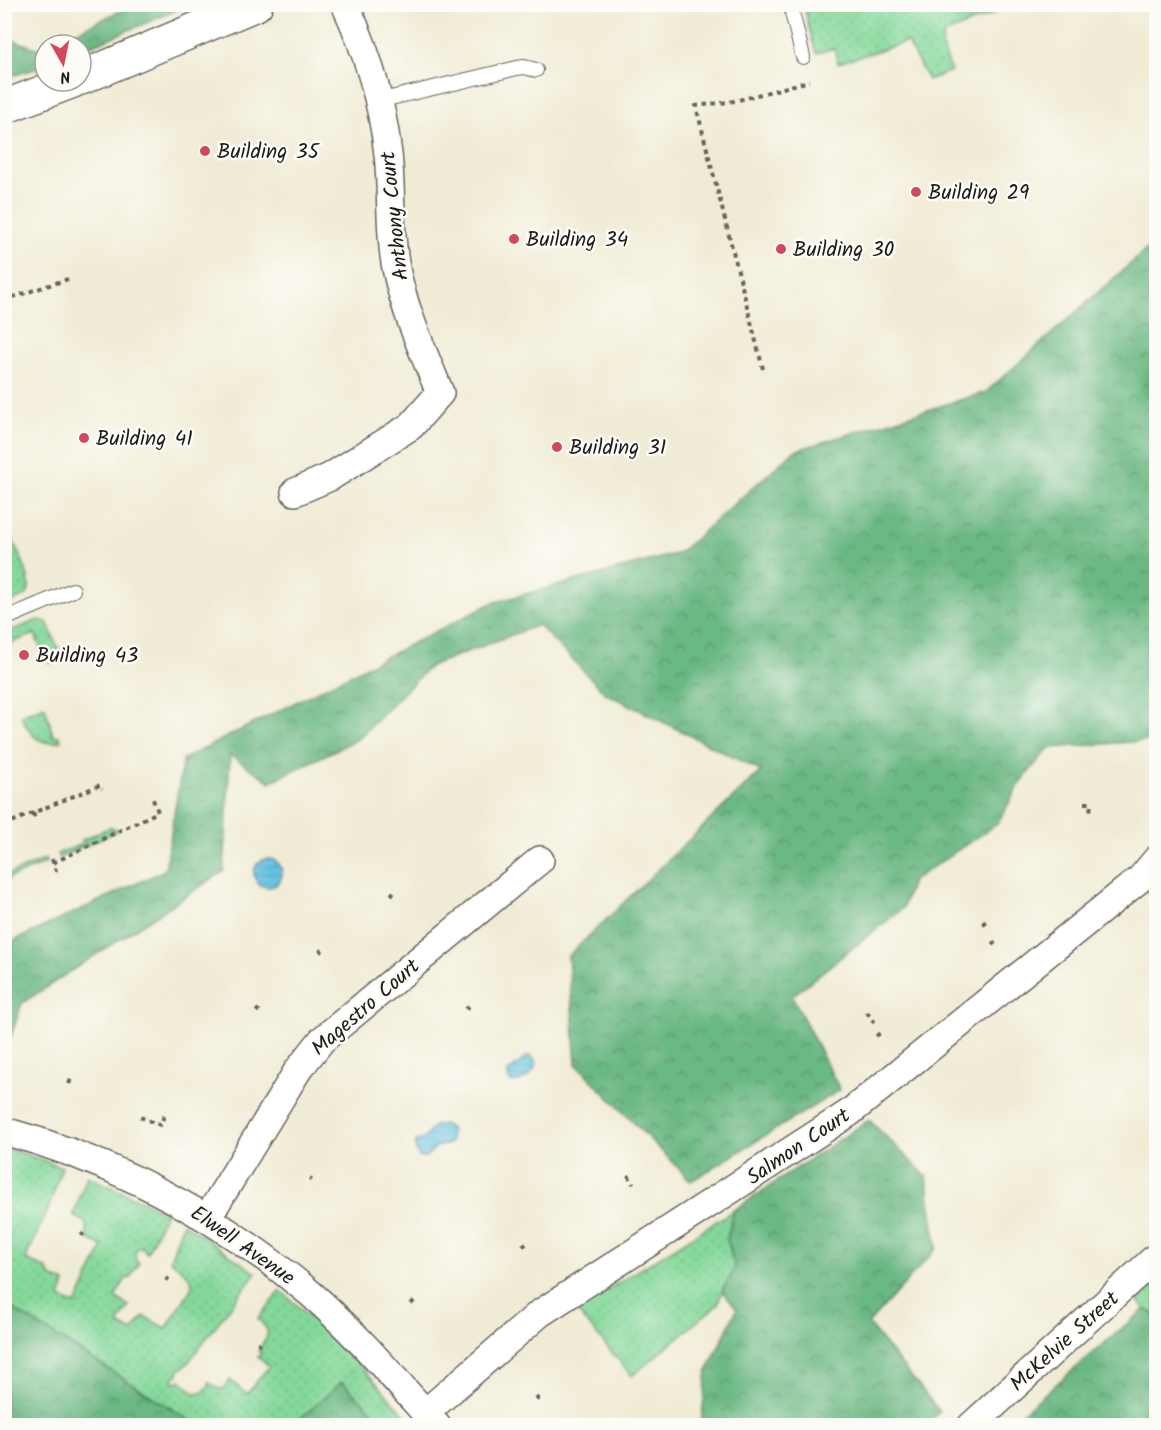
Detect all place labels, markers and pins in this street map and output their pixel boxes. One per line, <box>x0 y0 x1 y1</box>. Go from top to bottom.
place label: Building 35 <box>217 136 321 169</box>
marker: Building 35 <box>198 144 212 158</box>
place label: Building 29 <box>928 177 1029 210</box>
marker: Building 29 <box>909 185 923 199</box>
place label: Building 34 <box>526 224 628 257</box>
marker: Building 34 <box>507 232 521 246</box>
place label: Building 30 <box>793 234 894 267</box>
marker: Building 30 <box>774 242 788 256</box>
place label: Building 41 <box>96 423 193 456</box>
marker: Building 41 <box>77 431 91 445</box>
place label: Building 31 <box>569 432 666 465</box>
marker: Building 31 <box>550 440 564 454</box>
place label: Building 43 <box>36 640 138 673</box>
marker: Building 43 <box>17 648 31 662</box>

